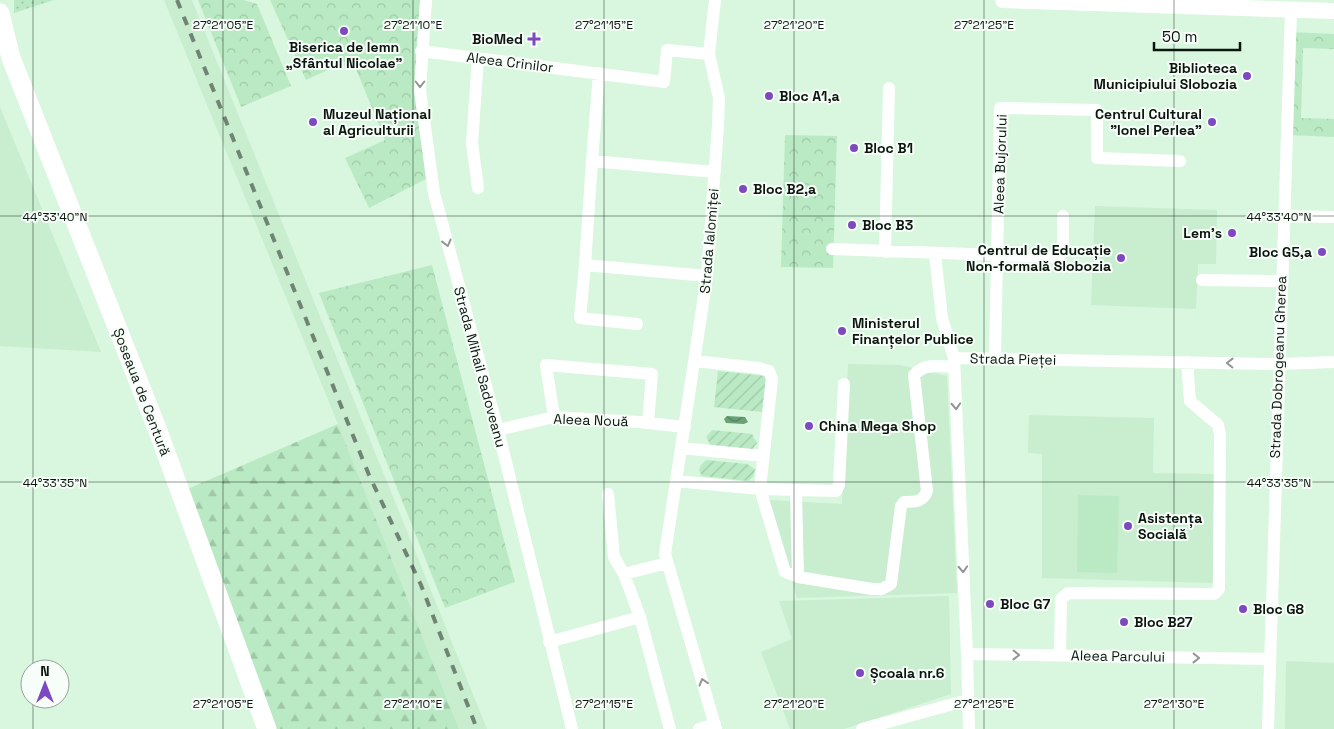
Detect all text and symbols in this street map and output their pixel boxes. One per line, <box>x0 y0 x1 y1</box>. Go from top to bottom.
text: 27°21'05"E <box>193 17 253 33</box>
text: 27°21'10"E <box>384 17 442 33</box>
text: 27°21'15"E <box>575 17 633 33</box>
text: 27°21'20"E <box>764 17 825 33</box>
text: 27°21'25"E <box>954 17 1014 33</box>
scale bar <box>1154 20 1240 52</box>
marker: Biserica de lemn „Sfântul Nicolae” <box>338 25 350 37</box>
text: 50 m <box>1162 27 1197 46</box>
place label: BioMed <box>472 30 523 48</box>
marker: BioMed <box>527 32 541 46</box>
place label: Biserica de lemn „Sfântul Nicolae” <box>286 38 402 72</box>
street label: Aleea Crinilor <box>465 48 555 76</box>
place label: Biblioteca Municipiului Slobozia <box>1094 59 1237 93</box>
marker: Biblioteca Municipiului Slobozia <box>1241 70 1253 82</box>
one-way arrow <box>415 80 425 88</box>
place label: Bloc A1,a <box>779 87 840 105</box>
marker: Bloc A1,a <box>763 90 775 102</box>
place label: Muzeul Național al Agriculturii <box>323 105 431 139</box>
place label: Centrul Cultural "Ionel Perlea" <box>1095 105 1202 139</box>
street label: Aleea Bujorului <box>989 114 1011 214</box>
marker: Muzeul Național al Agriculturii <box>307 116 319 128</box>
marker: Centrul Cultural "Ionel Perlea" <box>1206 116 1218 128</box>
place label: Bloc B1 <box>864 139 913 157</box>
marker: Bloc B1 <box>848 142 860 154</box>
place label: Bloc B2,a <box>753 180 816 198</box>
marker: Bloc B2,a <box>737 183 749 195</box>
street label: Strada Ialomiței <box>695 188 723 294</box>
text: 44°33'40"N <box>23 209 87 225</box>
text: 44°33'40"N <box>1247 209 1311 225</box>
place label: Bloc B3 <box>862 216 913 234</box>
marker: Bloc B3 <box>846 219 858 231</box>
place label: Lem's <box>1183 224 1222 242</box>
marker: Lem's <box>1226 227 1238 239</box>
one-way arrow <box>441 239 452 248</box>
place label: Centrul de Educație Non-formală Slobozia <box>966 241 1111 275</box>
place label: Bloc G5,a <box>1249 243 1312 261</box>
marker: Bloc G5,a <box>1316 246 1328 258</box>
marker: Centrul de Educație Non-formală Slobozia <box>1115 252 1127 264</box>
street label: Strada Dobrogeanu Gherea <box>1266 275 1290 459</box>
street label: Strada Mihail Sadoveanu <box>450 285 510 449</box>
place label: Ministerul Finanțelor Publice <box>852 314 974 349</box>
street label: Șoseaua de Centură <box>109 325 175 459</box>
marker: Ministerul Finanțelor Publice <box>836 325 848 337</box>
street label: Strada Pieței <box>970 349 1056 369</box>
one-way arrow <box>1225 358 1233 368</box>
one-way arrow <box>951 402 961 410</box>
street label: Aleea Nouă <box>553 410 629 430</box>
place label: China Mega Shop <box>819 417 936 435</box>
marker: China Mega Shop <box>803 420 815 432</box>
text: 44°33'35"N <box>23 475 87 491</box>
text: 44°33'35"N <box>1247 475 1311 491</box>
place label: Asistența Socială <box>1138 509 1202 543</box>
marker: Asistența Socială <box>1122 520 1134 532</box>
one-way arrow <box>958 565 969 573</box>
place label: Bloc G7 <box>1000 595 1051 613</box>
marker: Bloc G7 <box>984 598 996 610</box>
place label: Bloc G8 <box>1253 600 1305 618</box>
marker: Bloc G8 <box>1237 603 1249 615</box>
place label: Bloc B27 <box>1134 613 1193 631</box>
marker: Bloc B27 <box>1118 616 1130 628</box>
street label: Aleea Parcului <box>1071 646 1165 666</box>
one-way arrow <box>1012 649 1020 660</box>
one-way arrow <box>1192 652 1200 663</box>
north arrow <box>20 659 70 709</box>
text: N <box>40 662 50 680</box>
place label: Școala nr.6 <box>870 664 945 683</box>
marker: Școala nr.6 <box>854 667 866 679</box>
one-way arrow <box>698 679 708 687</box>
text: 27°21'05"E <box>193 696 253 712</box>
text: 27°21'10"E <box>384 696 442 712</box>
text: 27°21'15"E <box>575 696 633 712</box>
text: 27°21'20"E <box>764 696 825 712</box>
text: 27°21'25"E <box>954 696 1014 712</box>
text: 27°21'30"E <box>1144 696 1205 712</box>

